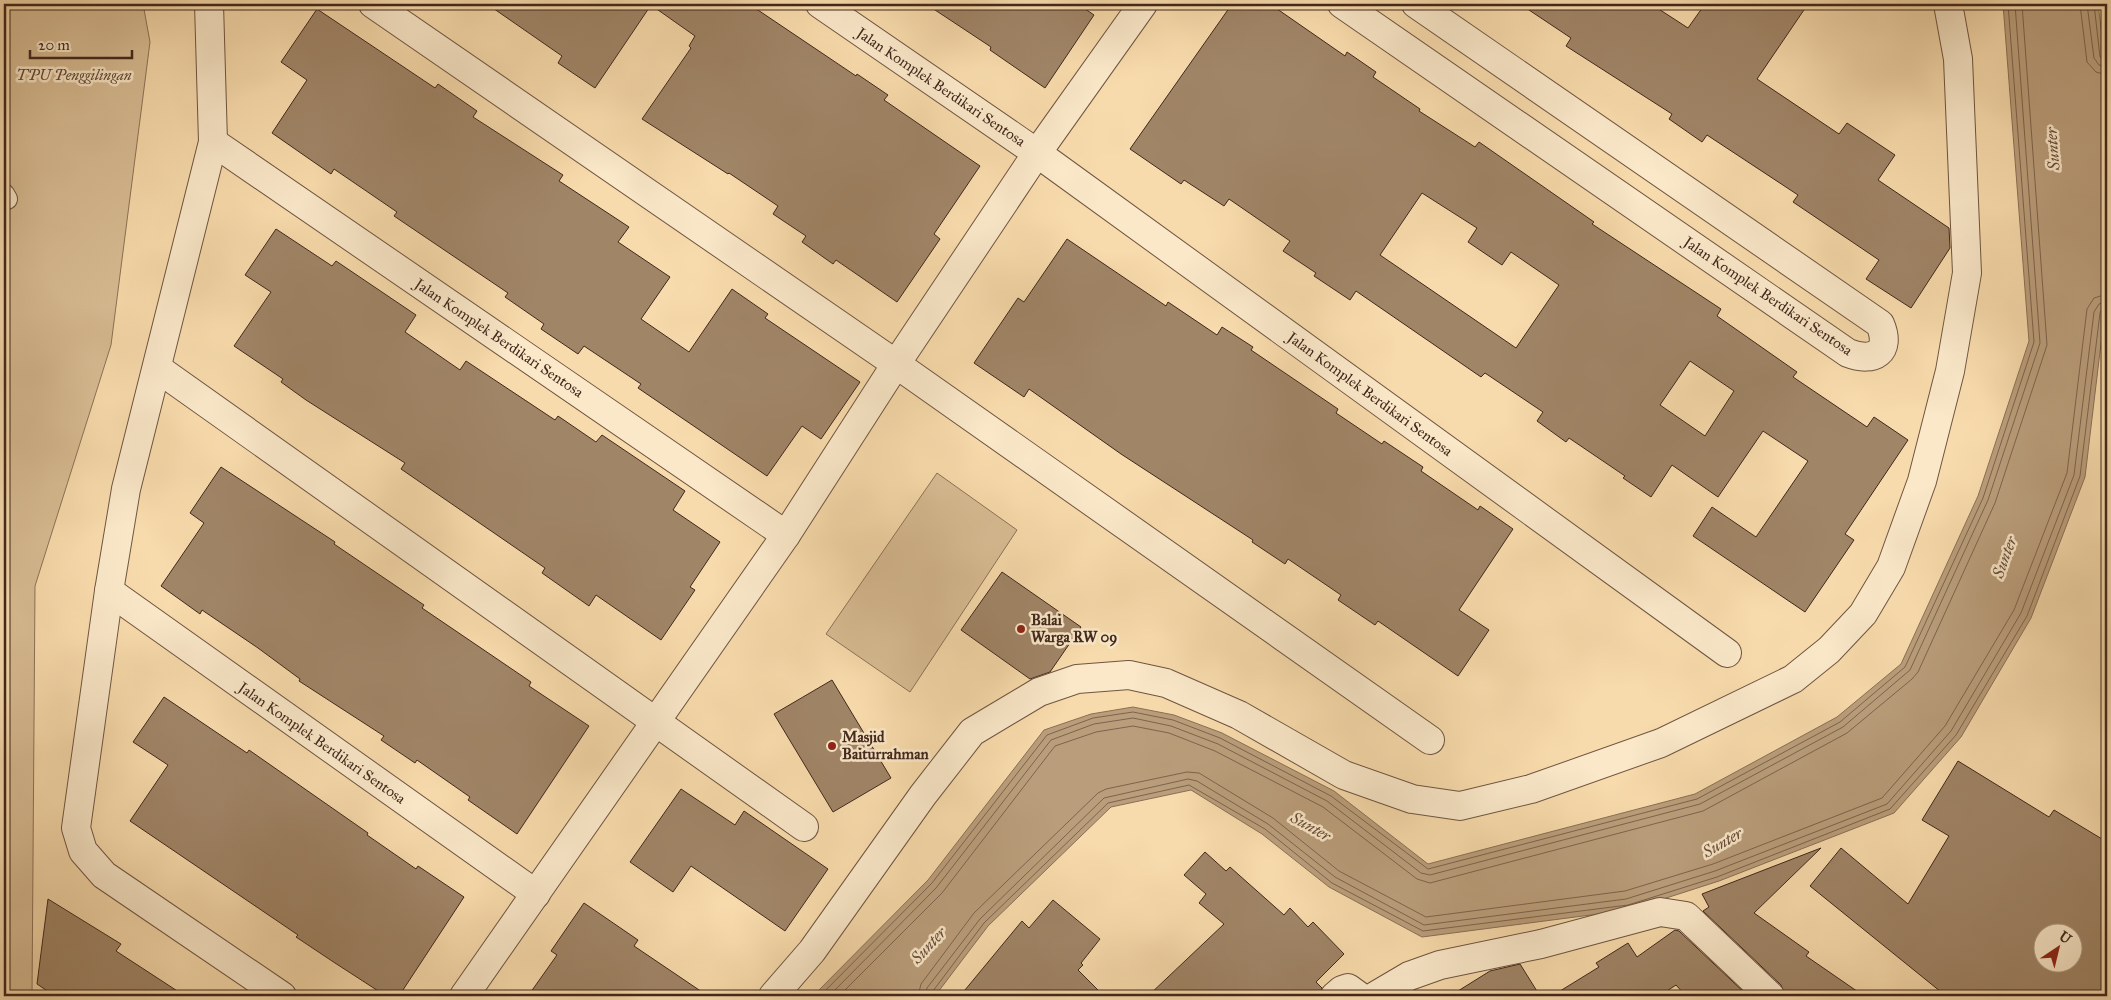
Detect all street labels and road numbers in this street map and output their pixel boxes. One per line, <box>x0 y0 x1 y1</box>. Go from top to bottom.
street label: Jalan Komplek Berdikari Sentosa <box>851 23 1029 151</box>
street label: Jalan Komplek Berdikari Sentosa <box>1678 232 1856 360</box>
street label: Jalan Komplek Berdikari Sentosa <box>409 274 587 402</box>
street label: Jalan Komplek Berdikari Sentosa <box>1282 327 1457 461</box>
street label: Jalan Komplek Berdikari Sentosa <box>233 677 409 809</box>

